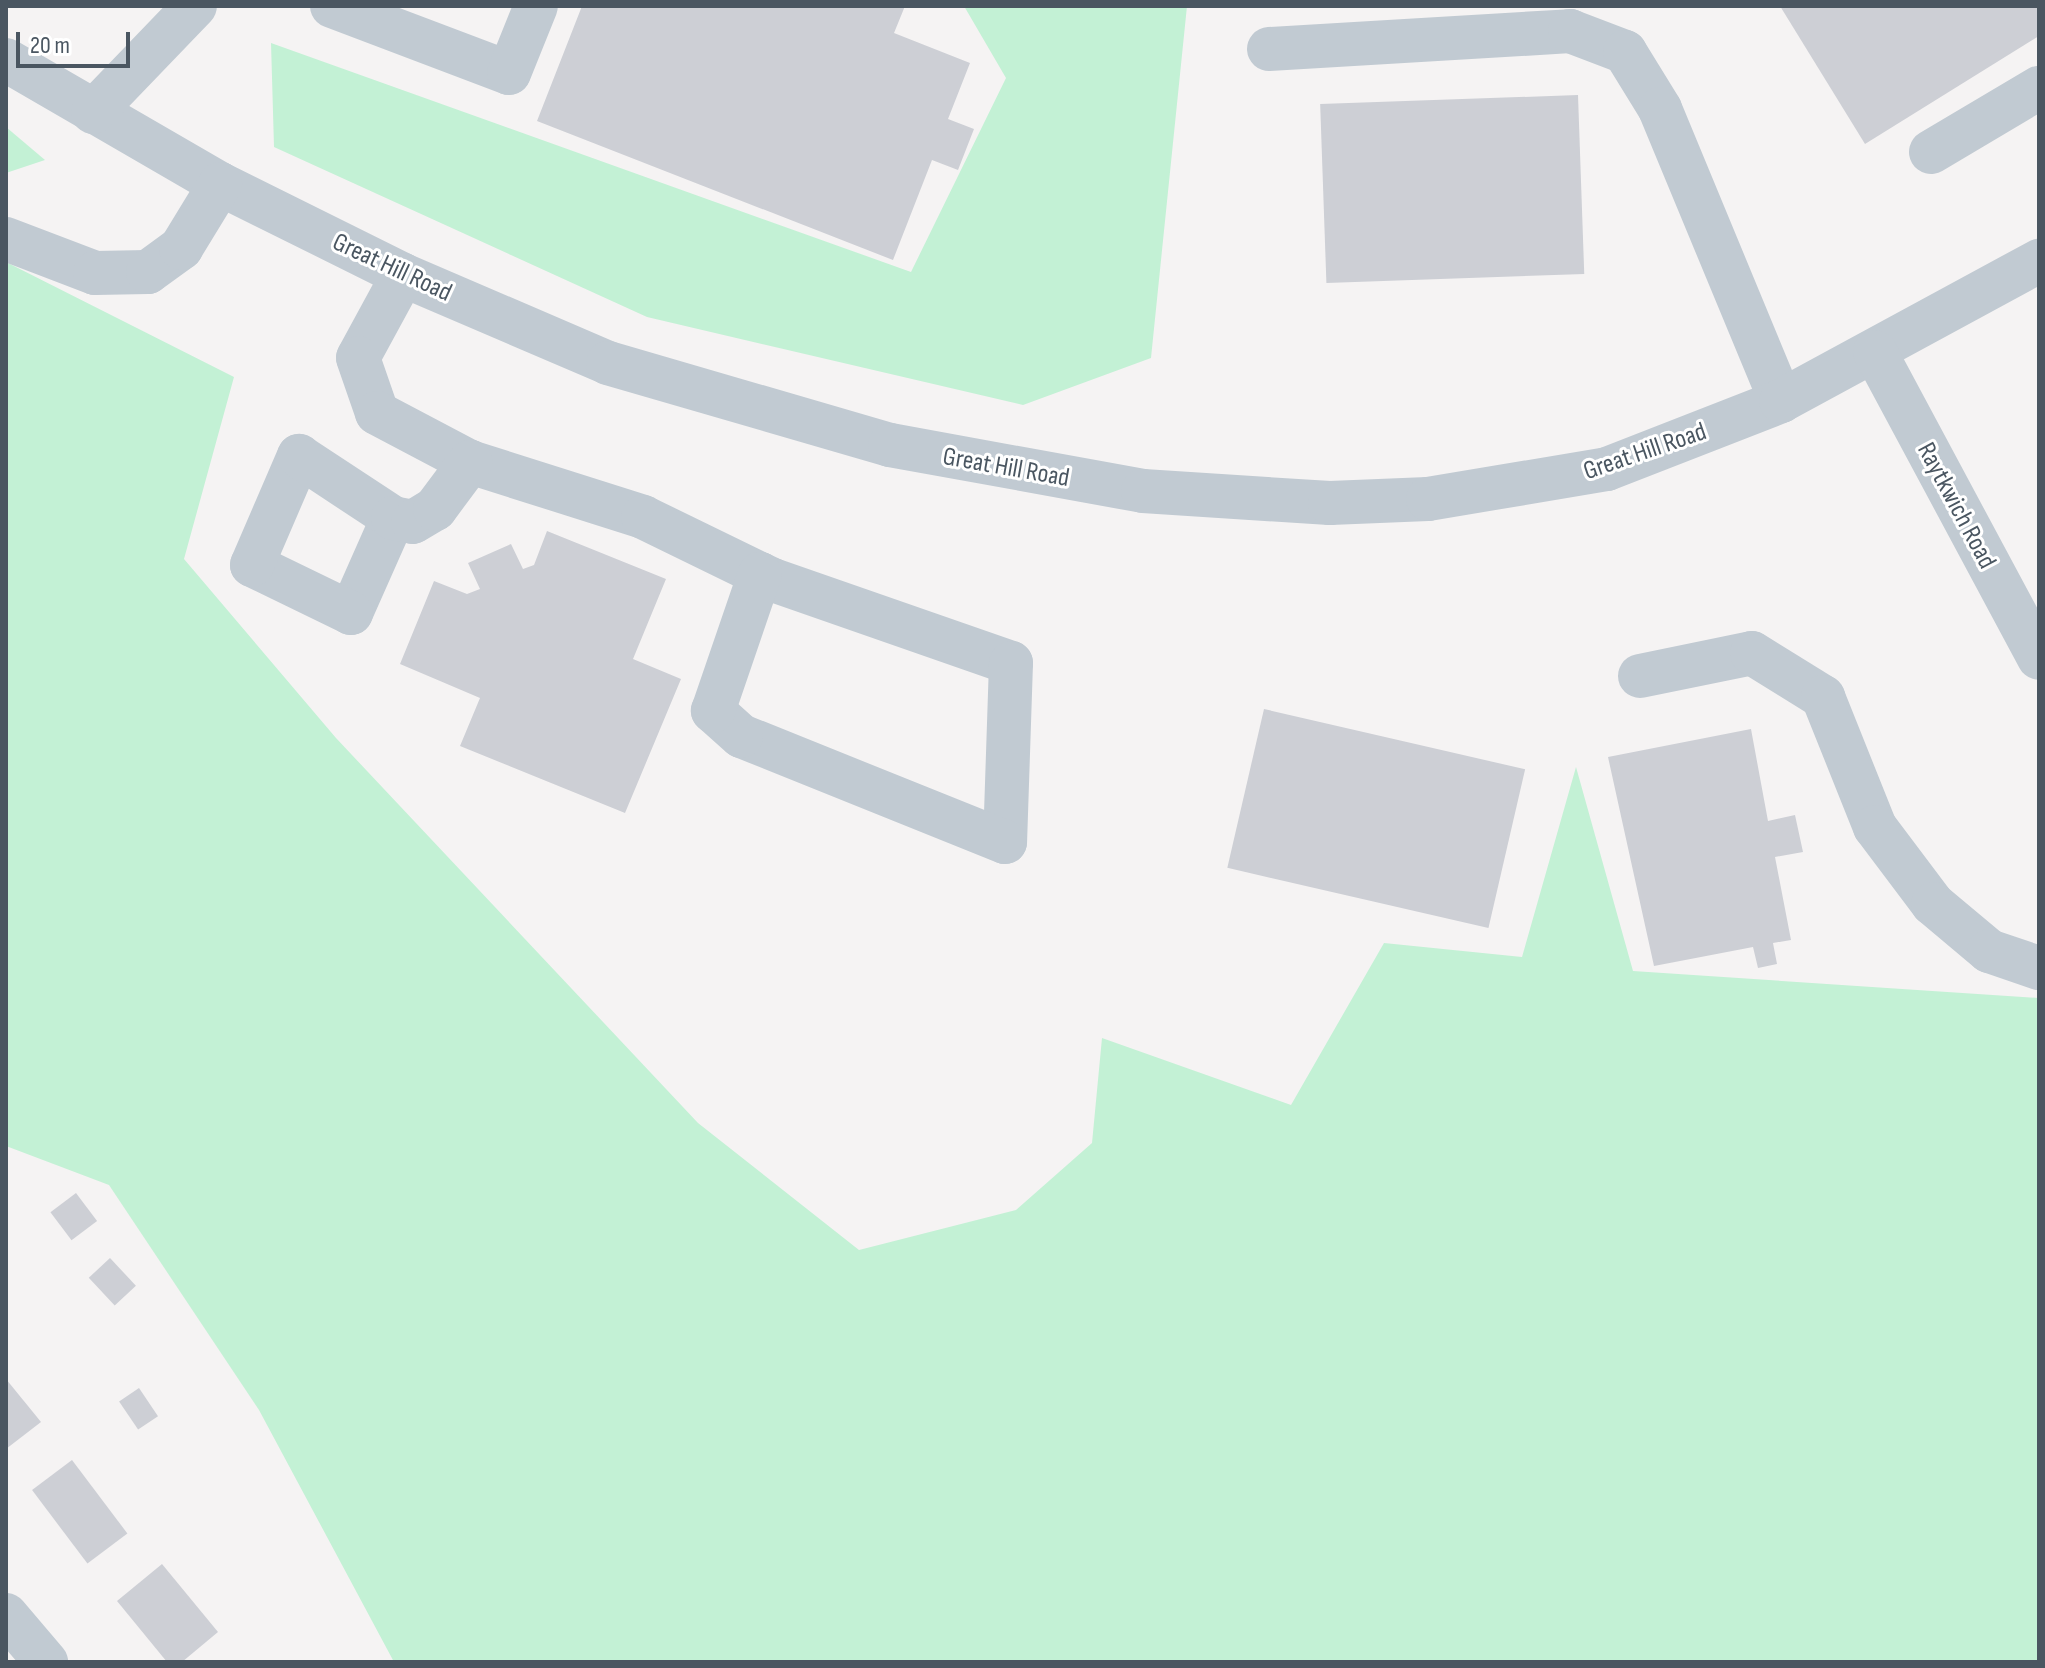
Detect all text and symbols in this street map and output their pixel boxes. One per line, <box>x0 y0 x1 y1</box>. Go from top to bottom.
scale bar <box>20 16 134 66</box>
text: 20 m <box>30 31 70 60</box>
street label: Great Hill Road <box>328 227 456 309</box>
street label: Great Hill Road <box>1580 416 1710 488</box>
street label: Raytkwich Road <box>1910 438 2002 574</box>
street label: Great Hill Road <box>940 442 1072 494</box>

